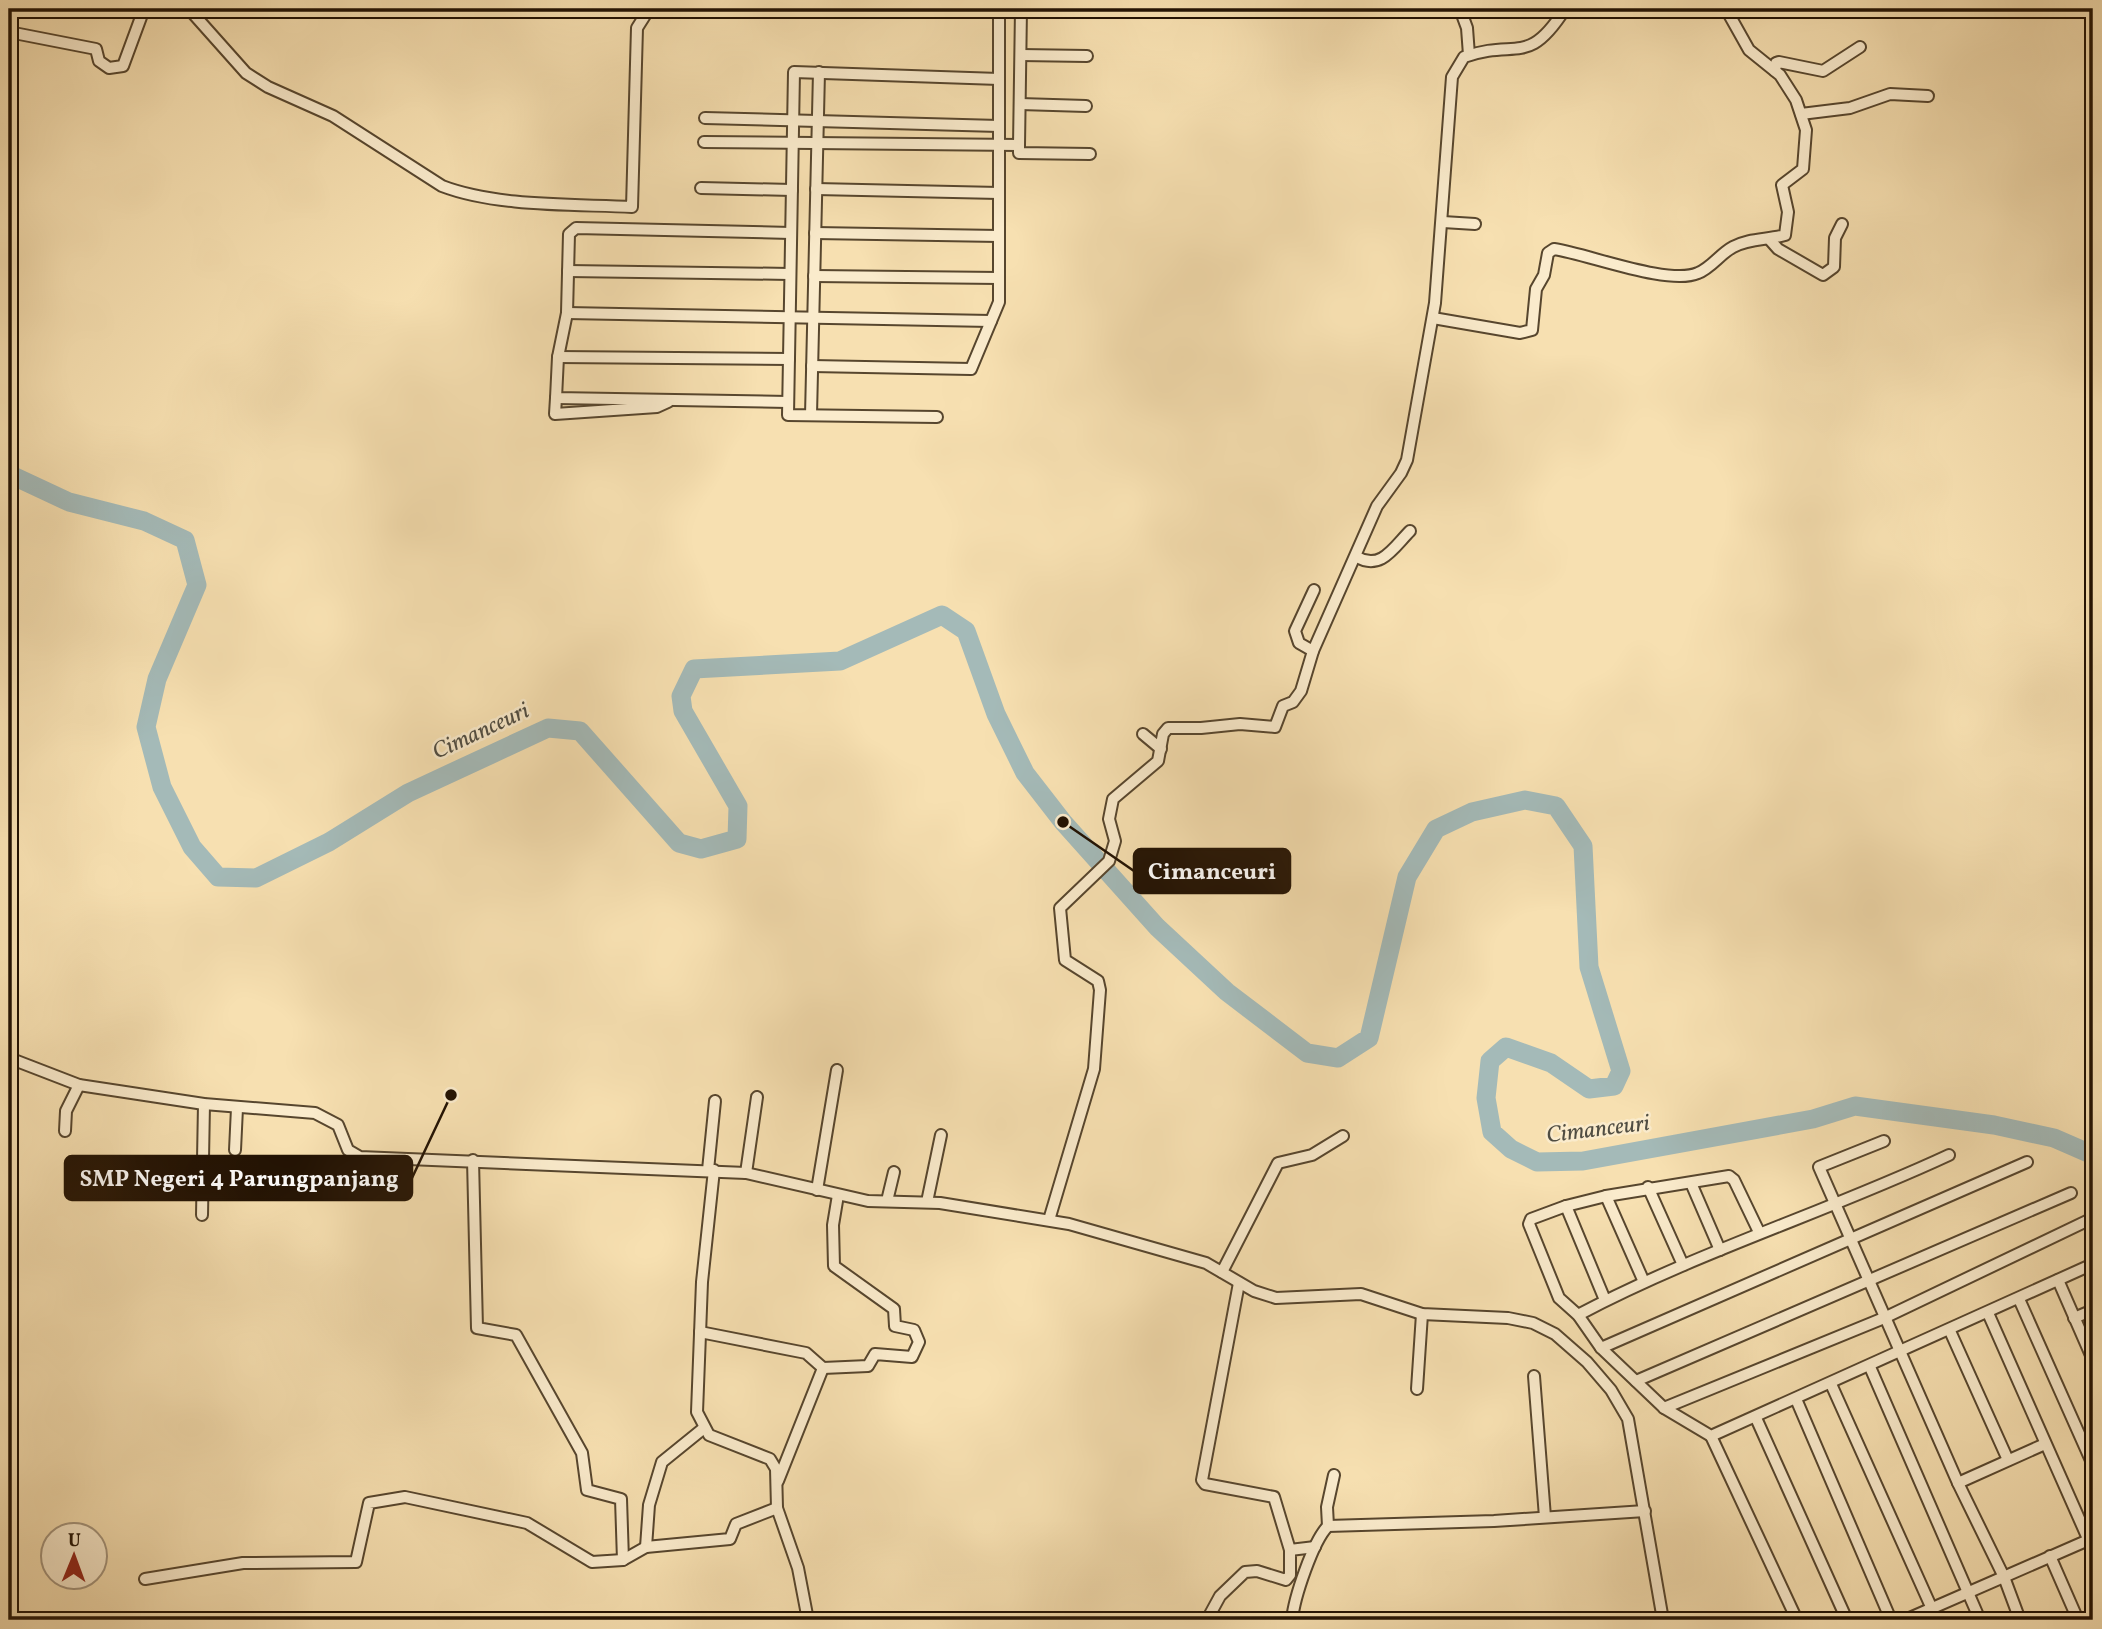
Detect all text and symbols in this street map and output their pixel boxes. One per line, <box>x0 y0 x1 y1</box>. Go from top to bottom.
water label: Cimanceuri <box>427 695 535 768</box>
callout: Cimanceuri <box>1134 849 1290 893</box>
text: Cimanceuri <box>1148 857 1276 889</box>
water label: Cimanceuri <box>1545 1108 1652 1152</box>
callout: SMP Negeri 4 Parungpanjang <box>65 1156 412 1200</box>
text: SMP Negeri 4 Parungpanjang <box>79 1164 399 1196</box>
north arrow <box>38 1520 108 1590</box>
text: U <box>68 1528 81 1554</box>

